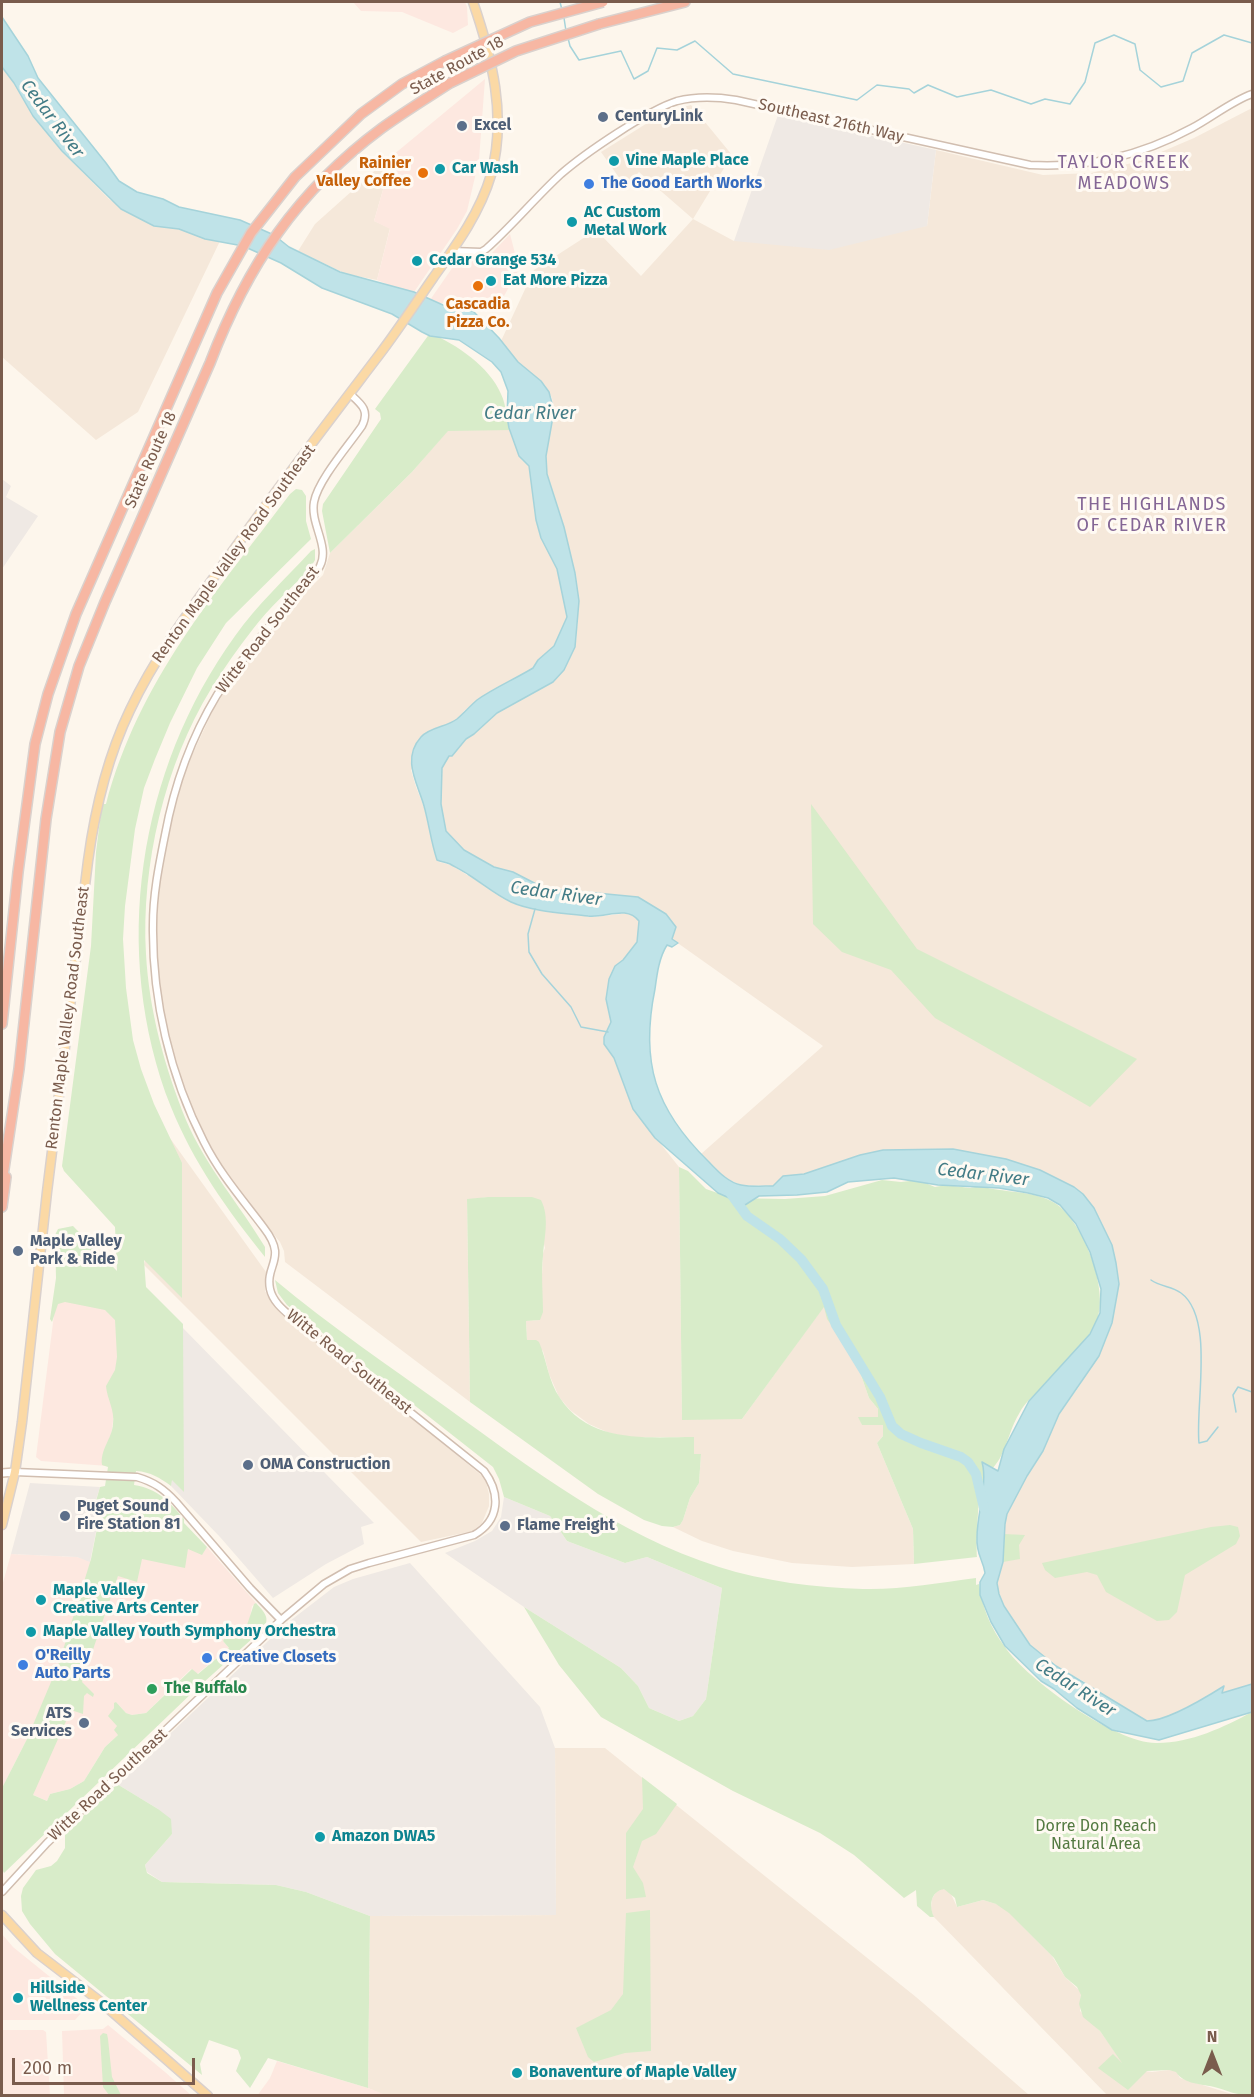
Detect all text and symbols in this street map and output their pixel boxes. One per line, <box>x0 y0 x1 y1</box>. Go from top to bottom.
street label: State Route 18 <box>407 32 507 100</box>
water label: Cedar River <box>16 76 88 162</box>
street label: Southeast 216th Way <box>756 95 906 147</box>
place label: CenturyLink <box>615 107 703 127</box>
marker: CenturyLink <box>596 110 610 124</box>
place label: Excel <box>474 116 511 136</box>
marker: Excel <box>455 119 469 133</box>
place label: Vine Maple Place <box>626 151 749 171</box>
district label: TAYLOR CREEK MEADOWS <box>1058 152 1190 195</box>
place label: Rainier Valley Coffee <box>317 154 411 192</box>
marker: Vine Maple Place <box>607 154 621 168</box>
place label: Car Wash <box>452 159 519 179</box>
marker: Car Wash <box>433 162 447 176</box>
marker: Rainier Valley Coffee <box>416 166 430 180</box>
place label: The Good Earth Works <box>601 174 762 194</box>
marker: The Good Earth Works <box>582 177 596 191</box>
place label: AC Custom Metal Work <box>584 203 667 241</box>
marker: AC Custom Metal Work <box>565 215 579 229</box>
place label: Cedar Grange 534 <box>429 251 556 271</box>
marker: Cedar Grange 534 <box>410 254 424 268</box>
place label: Eat More Pizza <box>503 271 608 291</box>
marker: Eat More Pizza <box>484 274 498 288</box>
marker: Cascadia Pizza Co. <box>471 279 485 293</box>
place label: Cascadia Pizza Co. <box>446 295 510 333</box>
water label: Cedar River <box>484 403 576 425</box>
street label: State Route 18 <box>121 409 181 511</box>
street label: Renton Maple Valley Road Southeast <box>148 441 320 667</box>
district label: THE HIGHLANDS OF CEDAR RIVER <box>1077 494 1227 536</box>
street label: Witte Road Southeast <box>212 563 324 697</box>
water label: Cedar River <box>509 877 603 911</box>
street label: Renton Maple Valley Road Southeast <box>42 885 94 1151</box>
water label: Cedar River <box>936 1159 1030 1191</box>
place label: Maple Valley Park & Ride <box>30 1232 122 1270</box>
marker: Maple Valley Park & Ride <box>11 1244 25 1258</box>
street label: Witte Road Southeast <box>282 1305 416 1419</box>
place label: OMA Construction <box>260 1455 391 1475</box>
marker: OMA Construction <box>241 1458 255 1472</box>
place label: Puget Sound Fire Station 81 <box>77 1497 181 1535</box>
marker: Puget Sound Fire Station 81 <box>58 1509 72 1523</box>
place label: Flame Freight <box>517 1516 615 1536</box>
marker: Flame Freight <box>498 1519 512 1533</box>
place label: Maple Valley Creative Arts Center <box>53 1581 198 1619</box>
marker: Maple Valley Creative Arts Center <box>34 1593 48 1607</box>
place label: Maple Valley Youth Symphony Orchestra <box>43 1622 336 1642</box>
marker: Maple Valley Youth Symphony Orchestra <box>24 1625 38 1639</box>
place label: O'Reilly Auto Parts <box>35 1646 110 1684</box>
place label: Creative Closets <box>219 1648 336 1668</box>
marker: Creative Closets <box>200 1651 214 1665</box>
water label: Cedar River <box>1031 1654 1119 1722</box>
marker: O'Reilly Auto Parts <box>16 1658 30 1672</box>
place label: The Buffalo <box>164 1679 247 1699</box>
marker: The Buffalo <box>145 1682 159 1696</box>
place label: ATS Services <box>11 1704 72 1742</box>
marker: ATS Services <box>77 1716 91 1730</box>
street label: Witte Road Southeast <box>44 1725 172 1845</box>
park label: Dorre Don Reach Natural Area <box>1035 1817 1157 1855</box>
place label: Amazon DWA5 <box>332 1827 435 1847</box>
marker: Amazon DWA5 <box>313 1830 327 1844</box>
place label: Hillside Wellness Center <box>30 1979 147 2017</box>
marker: Hillside Wellness Center <box>11 1991 25 2005</box>
north arrow <box>1182 2025 1242 2085</box>
text: N <box>1207 2027 1217 2046</box>
scale bar <box>15 2046 198 2084</box>
text: 200 m <box>23 2057 72 2079</box>
place label: Bonaventure of Maple Valley <box>529 2063 737 2083</box>
marker: Bonaventure of Maple Valley <box>510 2066 524 2080</box>

